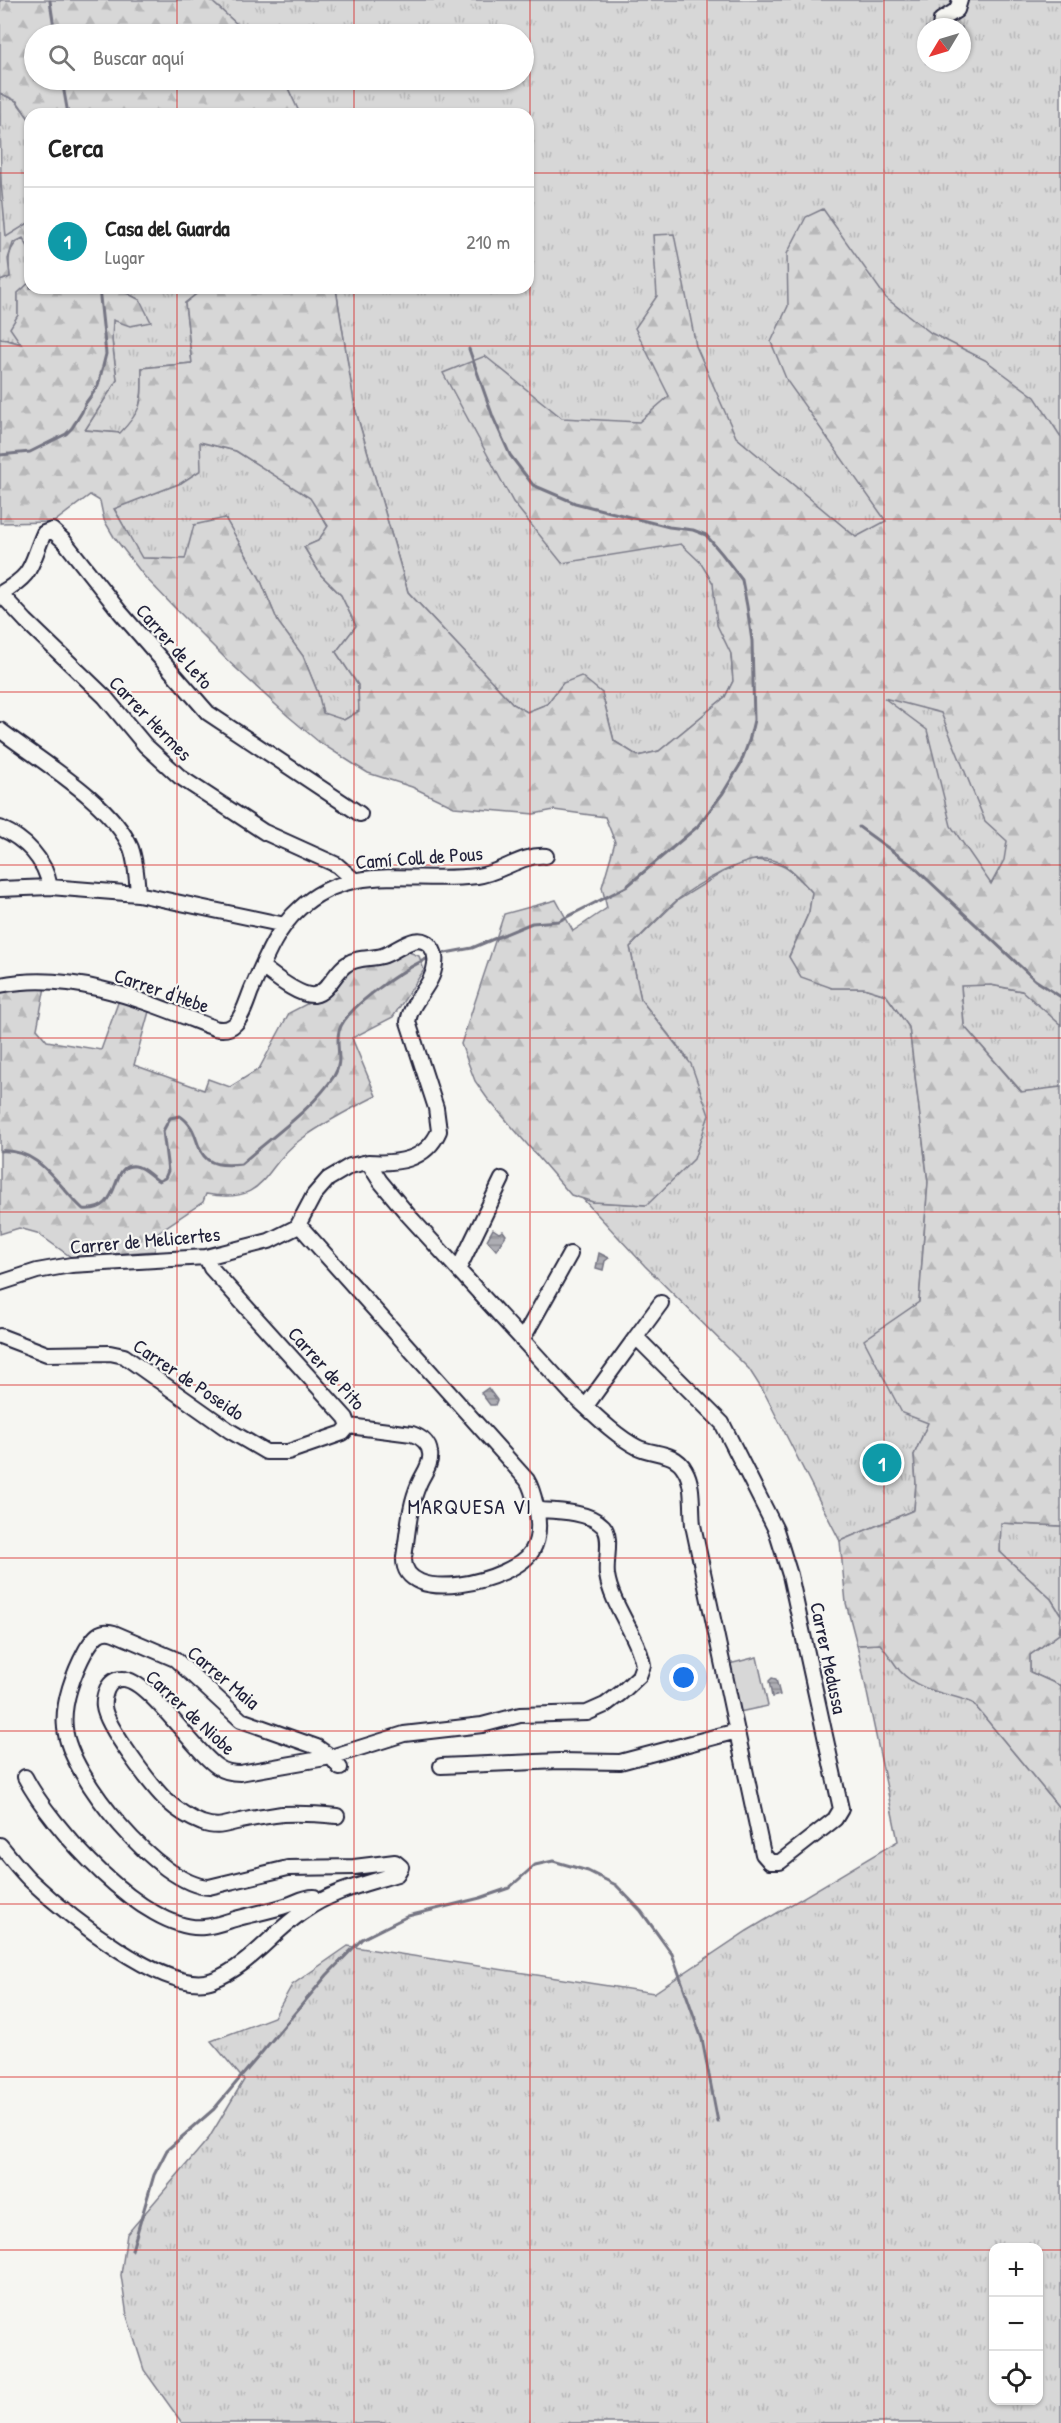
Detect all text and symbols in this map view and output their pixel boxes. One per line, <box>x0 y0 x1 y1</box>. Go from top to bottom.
north arrow <box>917 18 971 72</box>
search box <box>24 24 534 90</box>
icon: search <box>45 41 78 74</box>
text: Buscar aquí <box>93 42 185 72</box>
text: Cerca <box>48 130 103 165</box>
text: Casa del Guarda <box>105 213 230 243</box>
text: 1 <box>64 228 71 255</box>
text: 210 m <box>466 228 510 255</box>
text: Lugar <box>105 243 145 270</box>
street label: Carrer de Leto <box>130 597 220 695</box>
street label: Carrer Hermes <box>104 670 199 767</box>
street label: Camí Coll de Pous <box>354 839 484 875</box>
street label: Carrer d'Hebe <box>111 961 213 1019</box>
street label: Carrer de Melicertes <box>69 1220 221 1260</box>
street label: Carrer de Pito <box>282 1320 372 1416</box>
street label: Carrer de Poseido <box>128 1332 250 1426</box>
pin: 1 <box>862 1440 902 1486</box>
district label: MARQUESA VI <box>408 1492 532 1521</box>
street label: Carrer Medussa <box>804 1600 854 1716</box>
street label: Carrer Maia <box>182 1639 266 1715</box>
street label: Carrer de Niobe <box>140 1663 242 1761</box>
your location <box>669 1663 698 1692</box>
map controls <box>989 2243 1043 2405</box>
button: + <box>989 2243 1043 2297</box>
button: − <box>989 2297 1043 2351</box>
button: locate <box>989 2351 1043 2405</box>

